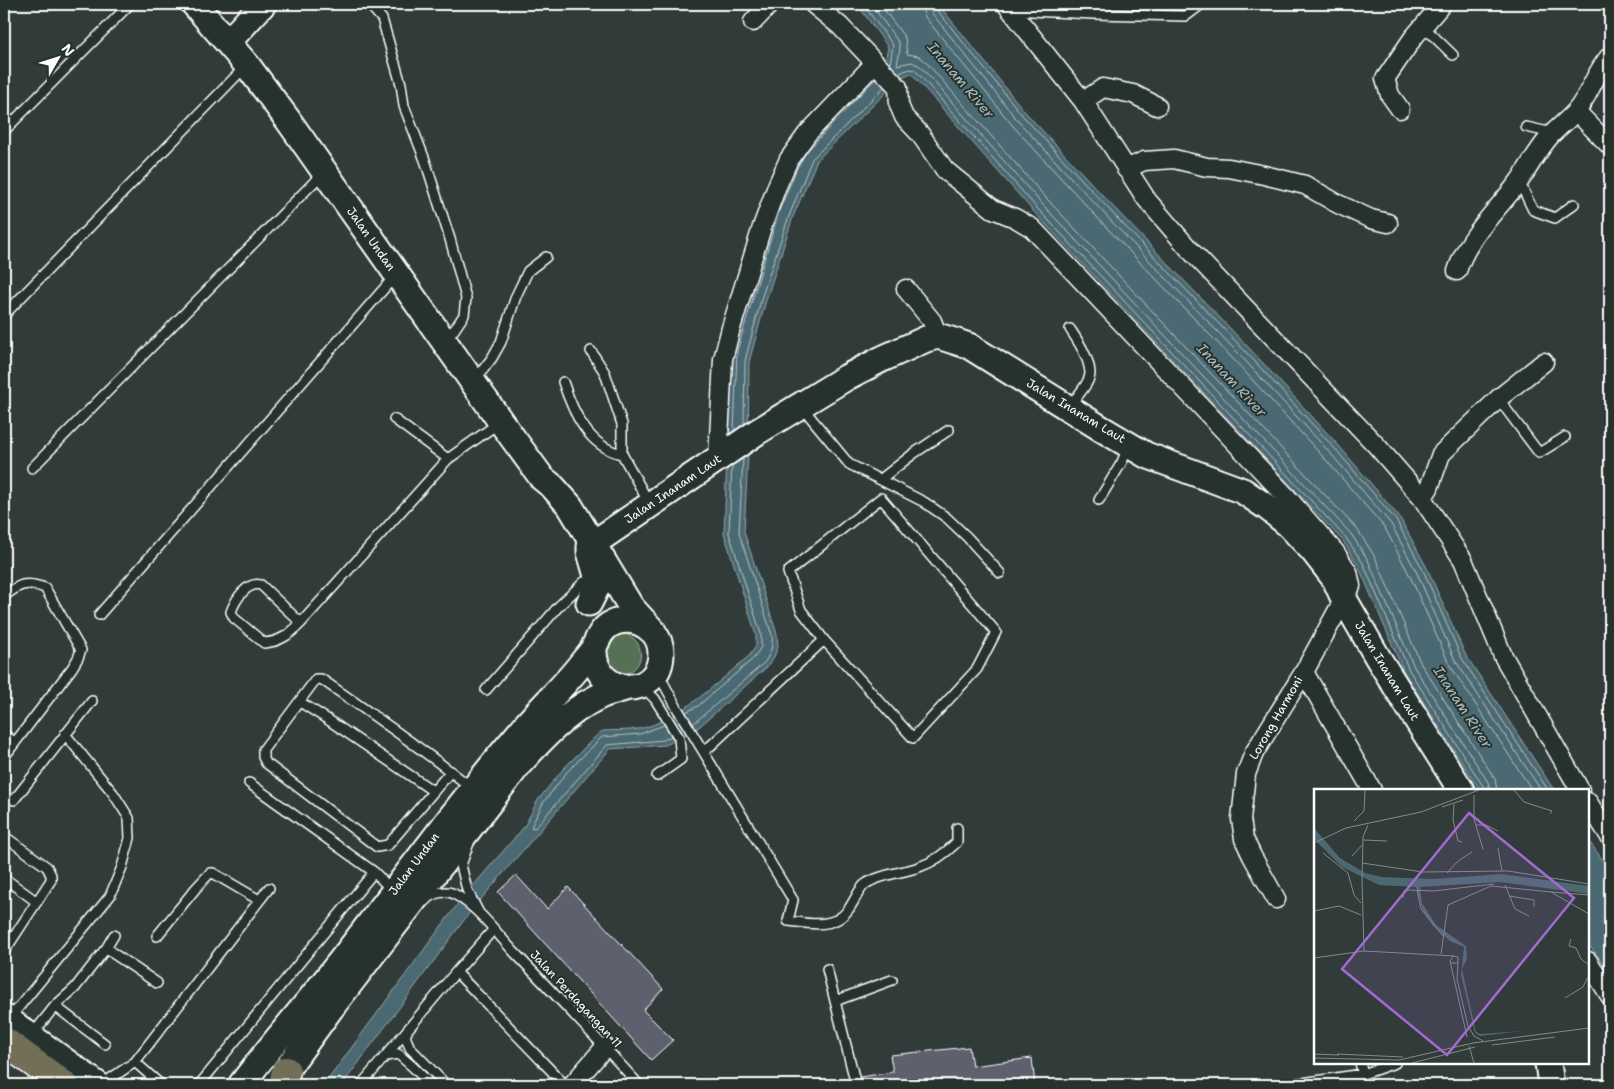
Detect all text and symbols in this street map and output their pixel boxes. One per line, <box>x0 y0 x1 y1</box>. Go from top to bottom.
north arrow <box>32 32 82 82</box>
water label: Inanam River <box>923 37 999 122</box>
text: N <box>58 40 79 60</box>
street label: Jalan Undan <box>343 204 399 274</box>
water label: Inanam River <box>1192 339 1271 421</box>
street label: Jalan Inanam Laut <box>1023 375 1129 447</box>
street label: Jalan Inanam Laut <box>622 451 724 527</box>
street label: Jalan Inanam Laut <box>1351 618 1423 724</box>
water label: Inanam River <box>1429 662 1496 752</box>
street label: Lorong Harmoni <box>1246 673 1306 763</box>
inset map <box>1314 789 1589 1064</box>
street label: Jalan Undan <box>385 829 443 899</box>
street label: Jalan Perdagangan 11 <box>527 947 625 1051</box>

